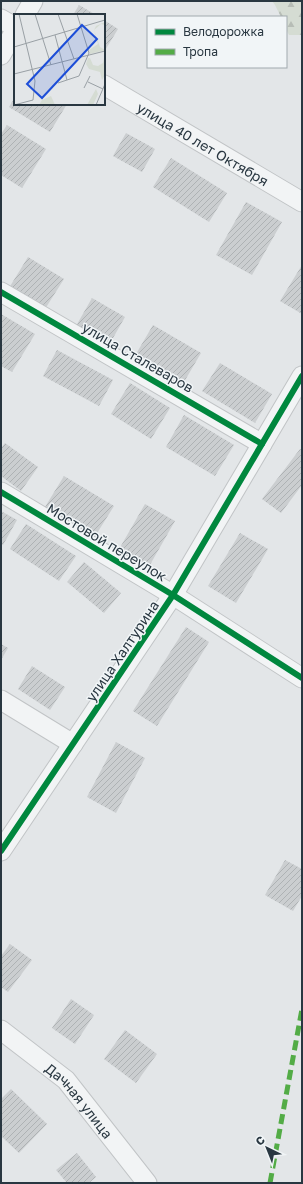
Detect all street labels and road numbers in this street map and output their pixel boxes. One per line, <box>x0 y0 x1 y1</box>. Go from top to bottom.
street label: улица 40 лет Октября <box>134 98 272 189</box>
street label: улица Сталеваров <box>79 318 197 396</box>
street label: Мостовой переулок <box>44 500 170 584</box>
street label: улица Халтурина <box>82 597 162 705</box>
street label: Дачная улица <box>42 1059 117 1141</box>

